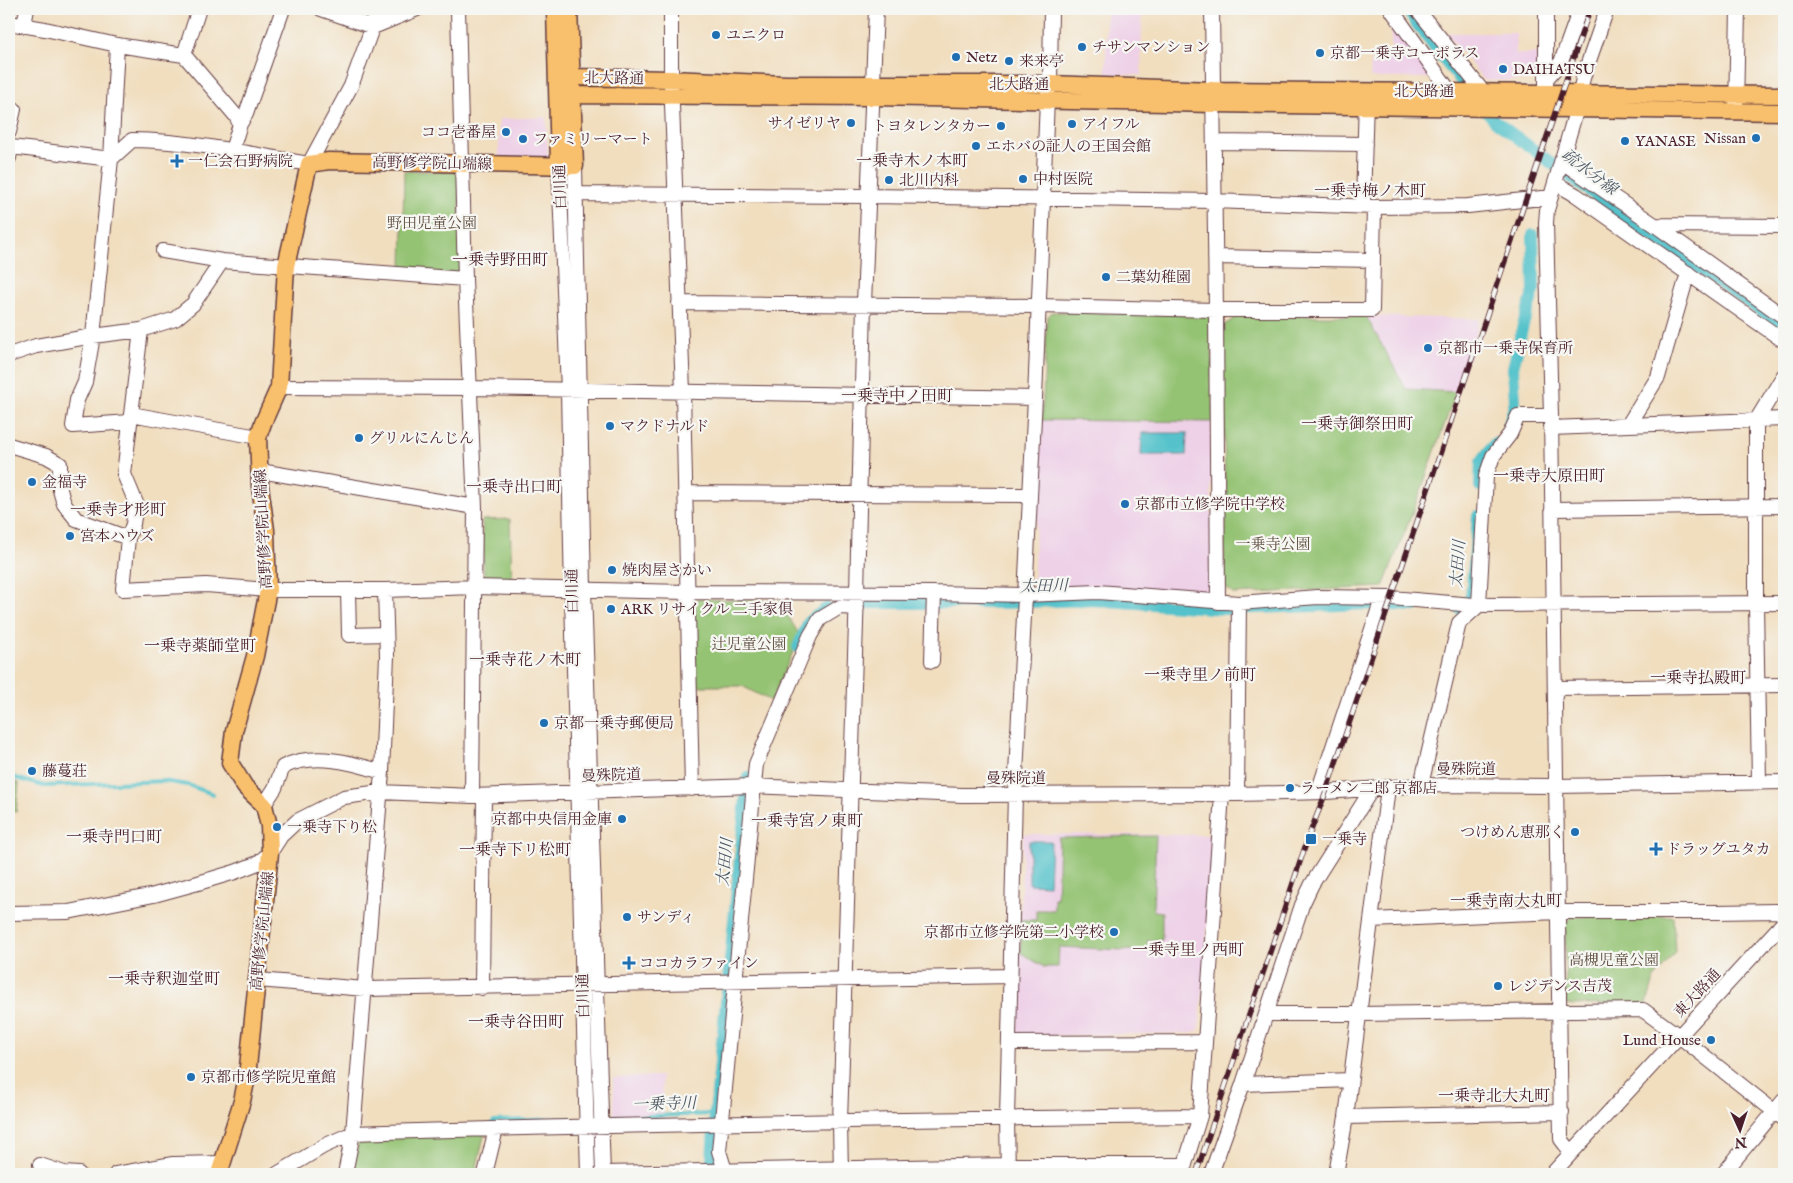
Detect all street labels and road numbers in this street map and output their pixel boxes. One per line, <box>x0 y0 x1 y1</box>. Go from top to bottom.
street label: 北大路通 <box>584 68 644 89</box>
street label: 北大路通 <box>989 75 1049 94</box>
street label: 北大路通 <box>1394 82 1454 101</box>
street label: 高野修学院山端線 <box>372 153 492 174</box>
street label: 白川通 <box>550 164 571 210</box>
street label: 高野修学院山端線 <box>251 469 276 589</box>
street label: 白川通 <box>563 568 582 614</box>
street label: 曼殊院道 <box>1436 760 1496 779</box>
street label: 曼殊院道 <box>581 765 641 786</box>
street label: 曼殊院道 <box>986 769 1046 788</box>
street label: 高野修学院山端線 <box>247 870 278 992</box>
street label: 東大路通 <box>1670 965 1725 1022</box>
street label: 白川通 <box>573 973 594 1019</box>

